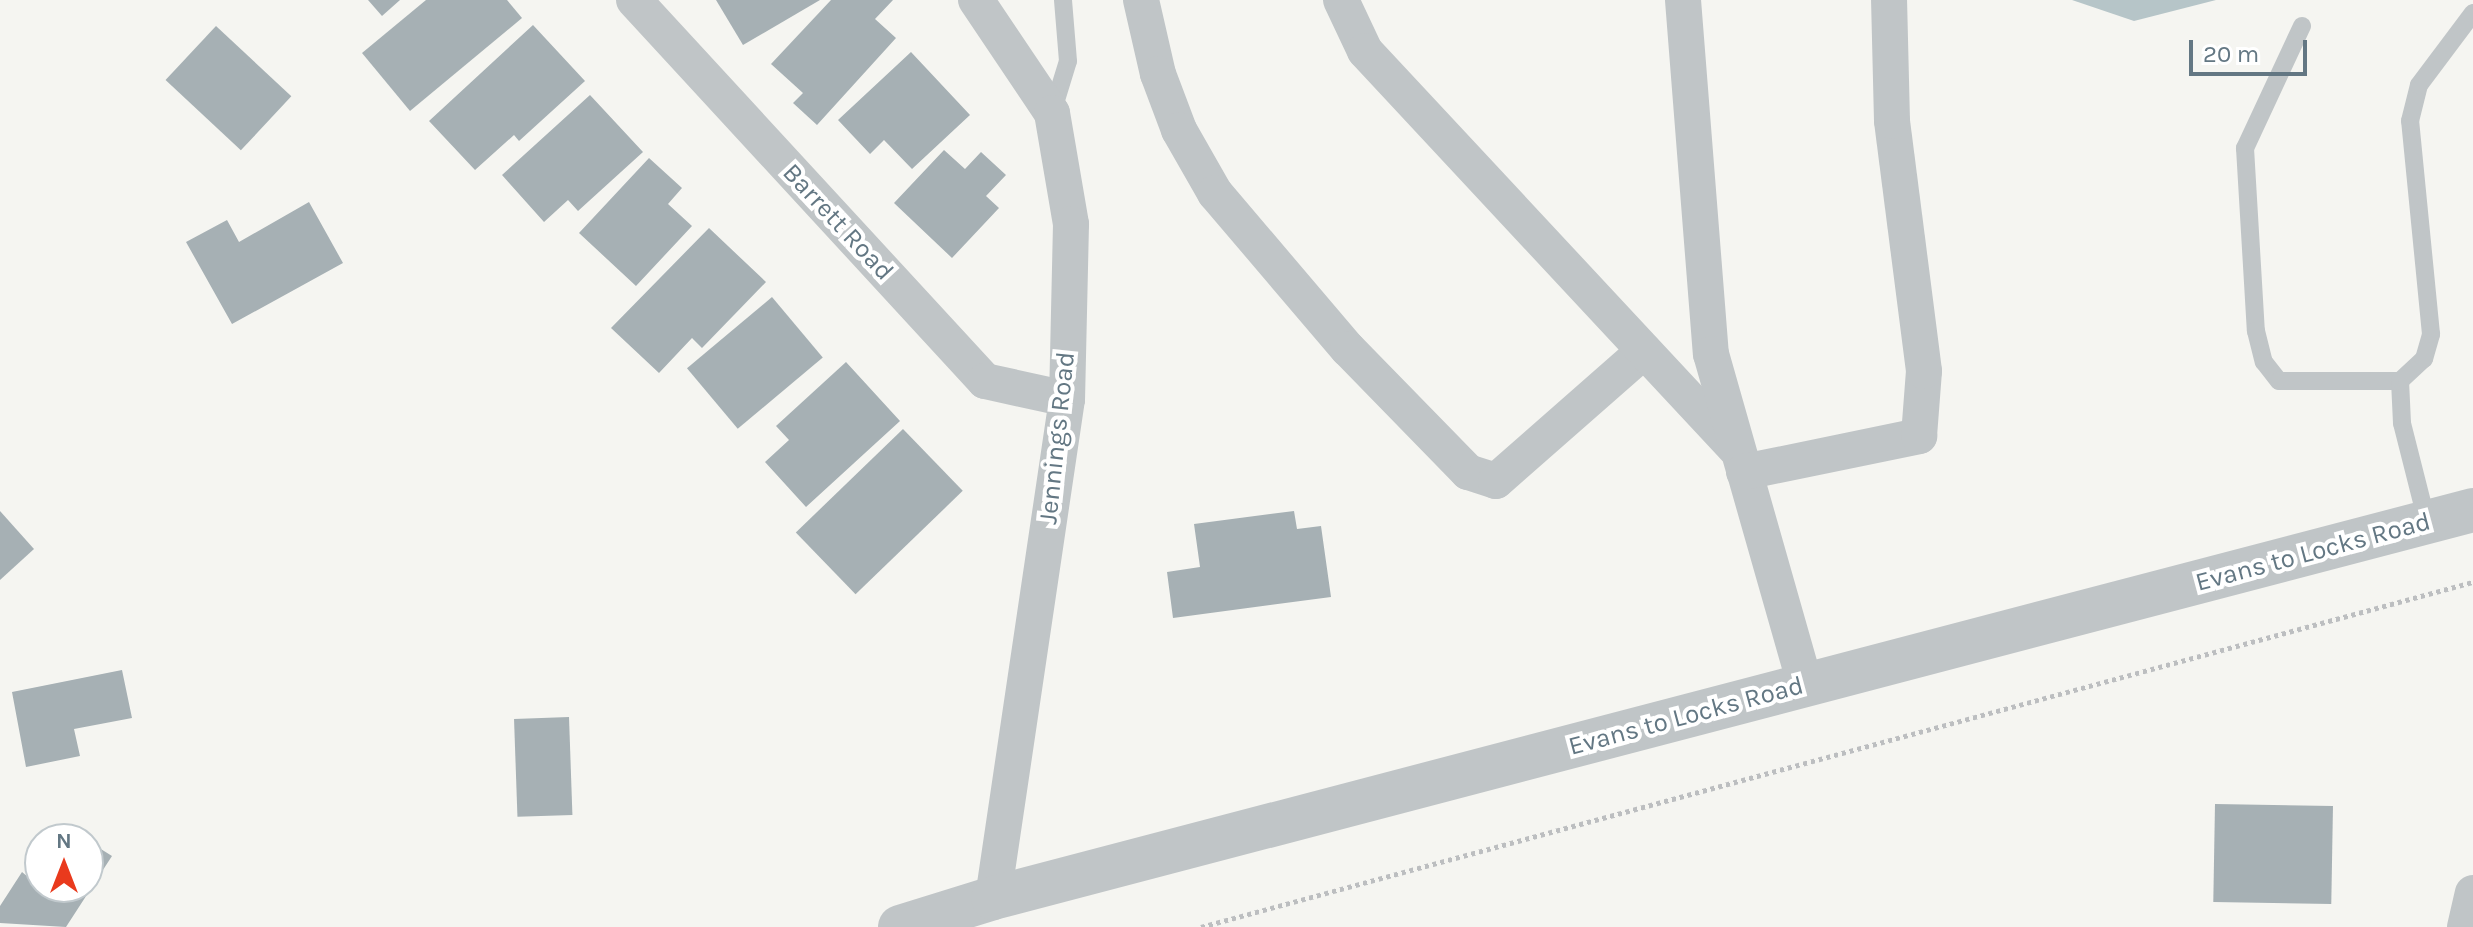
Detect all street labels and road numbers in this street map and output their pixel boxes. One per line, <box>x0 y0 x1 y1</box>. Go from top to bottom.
street label: Barrett Road <box>776 157 900 287</box>
street label: Jennings Road <box>1032 350 1082 526</box>
street label: Evans to Locks Road <box>2192 506 2434 598</box>
street label: Evans to Locks Road <box>1565 670 1807 762</box>

